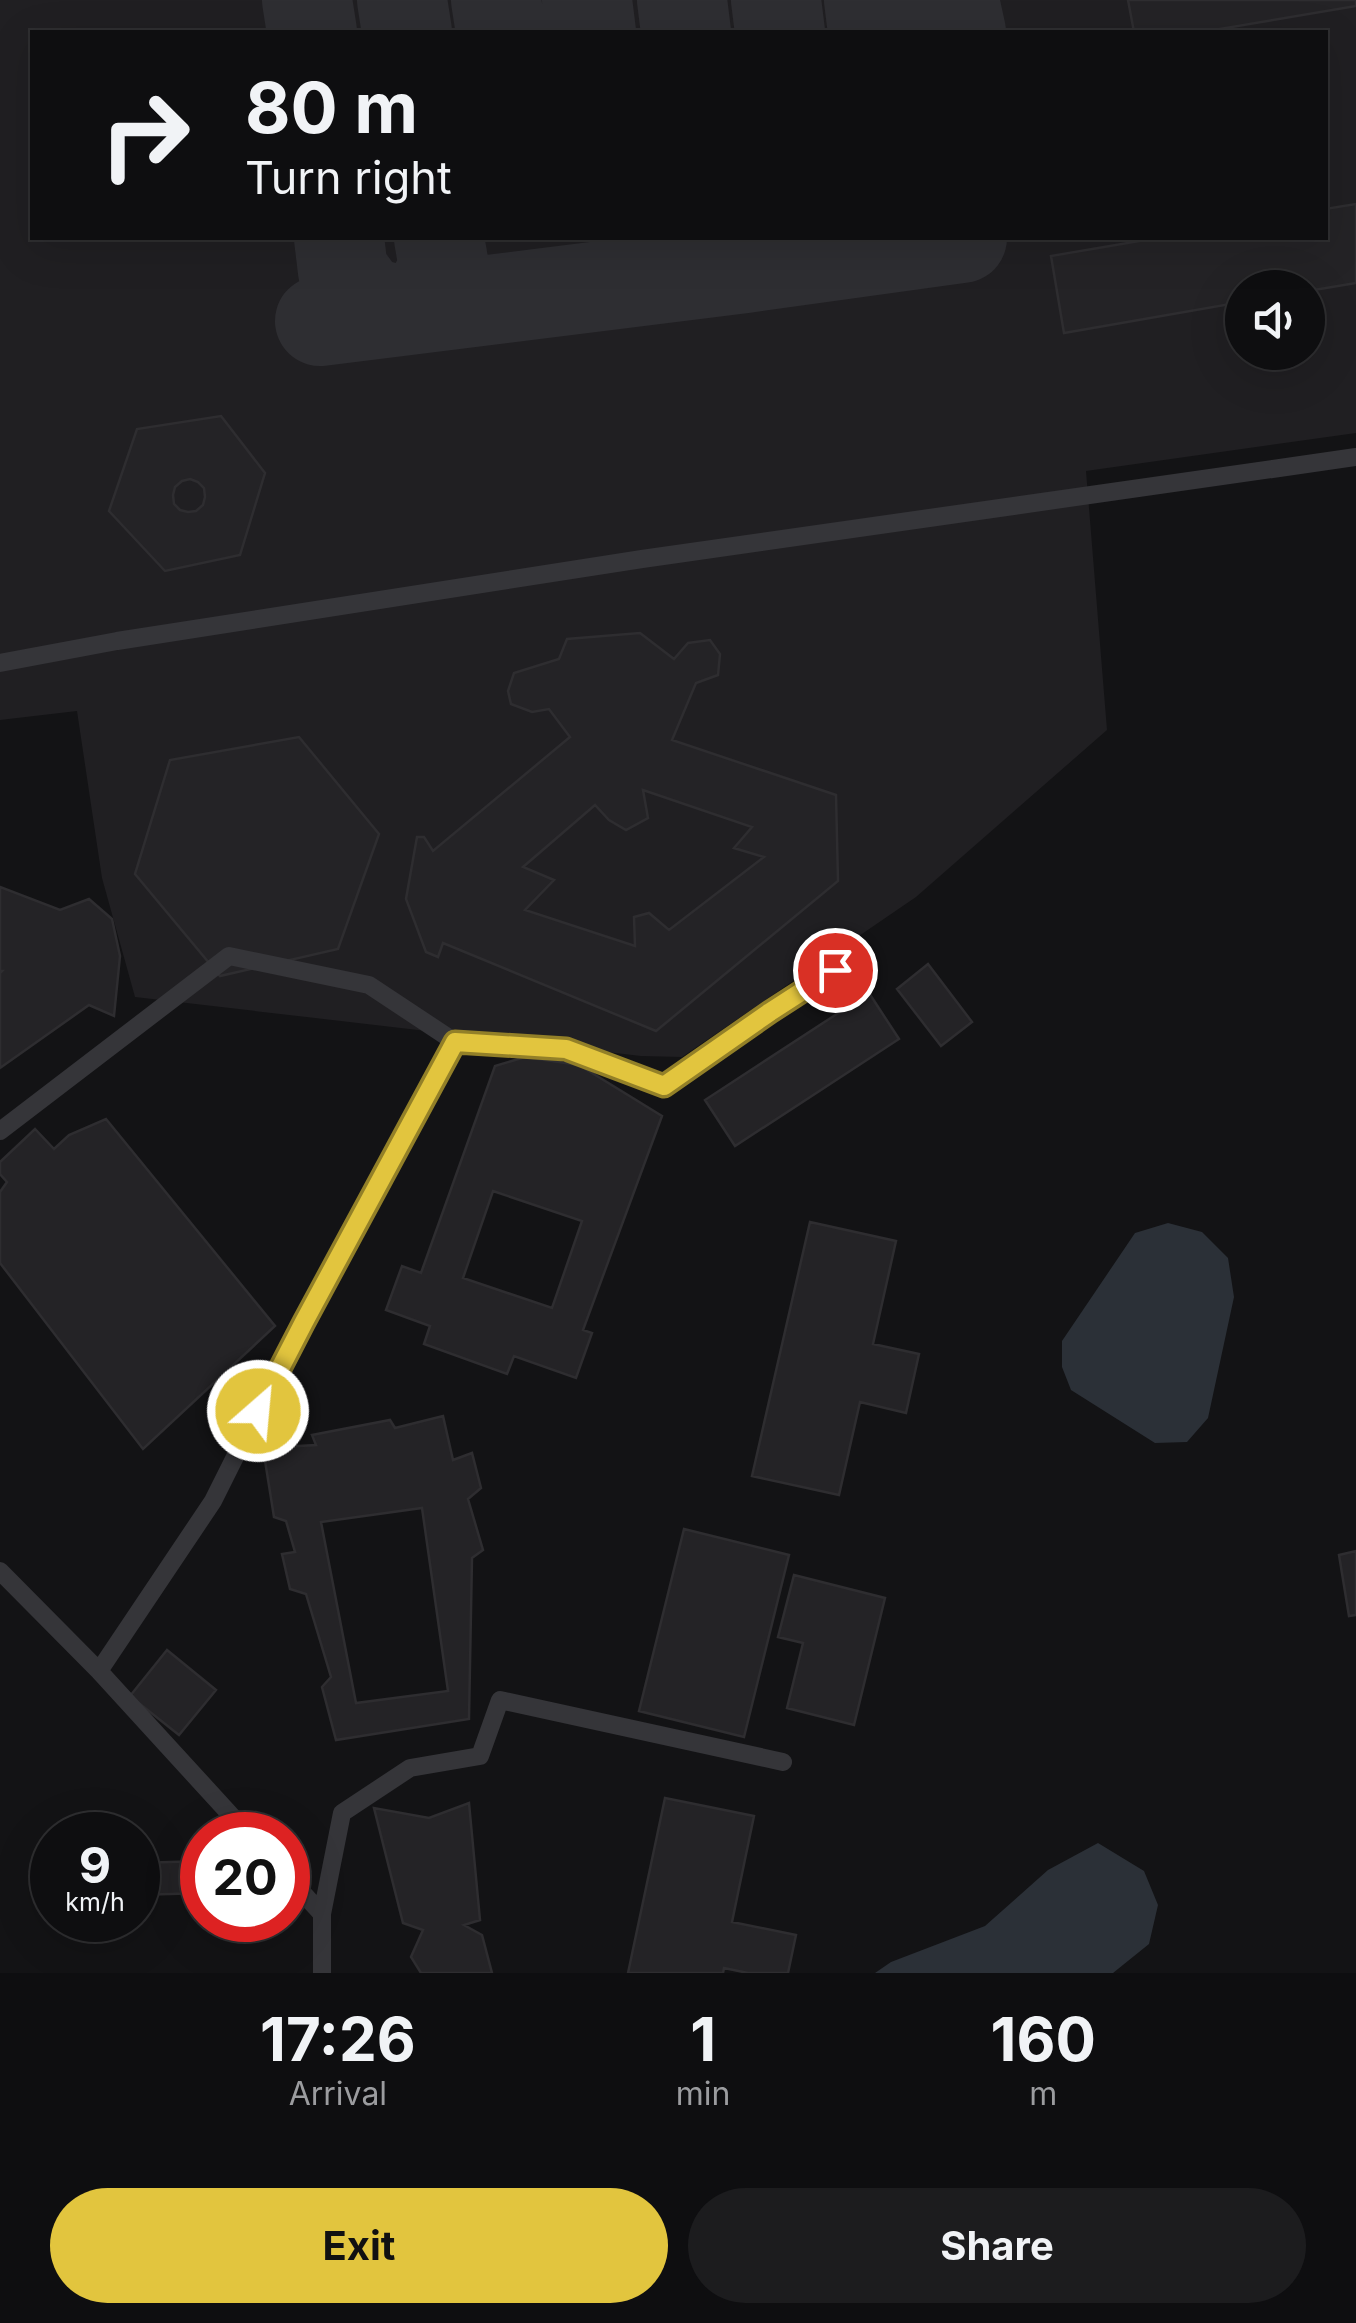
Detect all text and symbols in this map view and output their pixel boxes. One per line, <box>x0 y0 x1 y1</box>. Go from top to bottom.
text: 80 m <box>245 65 418 150</box>
icon: right <box>80 70 210 200</box>
text: Turn right <box>245 150 452 205</box>
map controls <box>1225 270 1325 370</box>
button: sound <box>1225 270 1325 370</box>
pin <box>793 928 878 1013</box>
icon: arrive <box>808 943 863 998</box>
position arrow <box>206 1359 310 1463</box>
speed limit sign: 20 <box>180 1812 310 1942</box>
text: 9 <box>79 1835 111 1895</box>
text: km/h <box>65 1887 125 1917</box>
text: 17:26 <box>260 2003 416 2075</box>
text: 1 <box>690 2003 716 2075</box>
text: 160 <box>991 2003 1096 2075</box>
text: Arrival <box>289 2074 387 2113</box>
text: min <box>676 2074 730 2113</box>
text: m <box>1029 2074 1057 2113</box>
button: Exit <box>50 2188 668 2303</box>
button: Share <box>688 2188 1306 2303</box>

